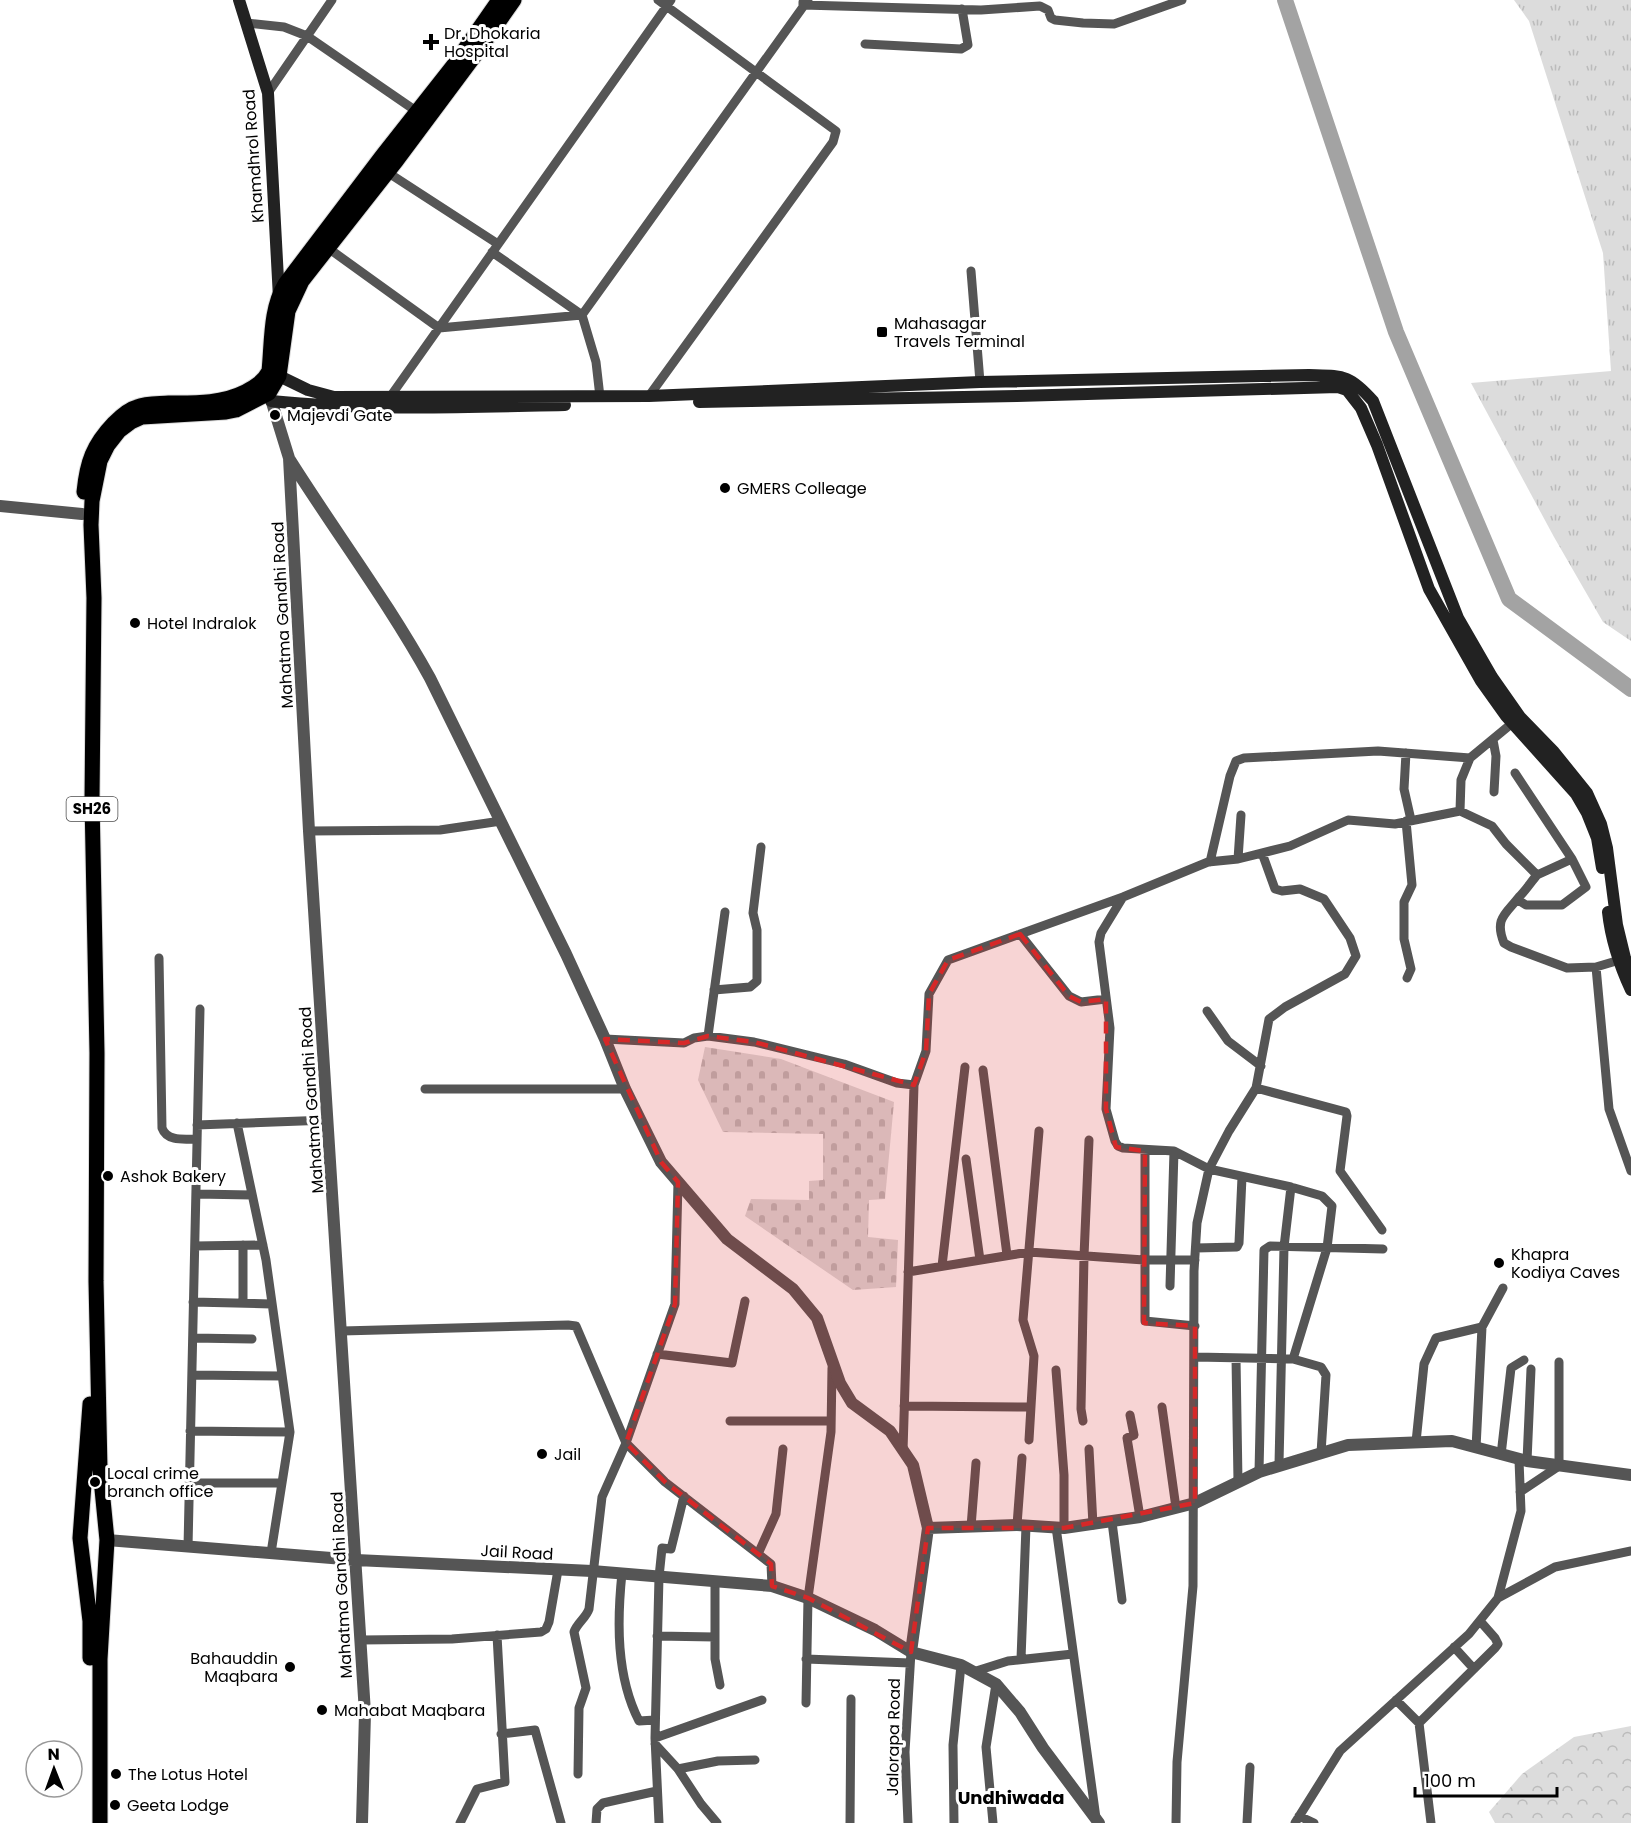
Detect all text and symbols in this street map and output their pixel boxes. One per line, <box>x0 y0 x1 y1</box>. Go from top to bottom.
place label: Dr. Dhokaria Hospital <box>444 22 540 63</box>
marker: Dr. Dhokaria Hospital <box>422 33 440 51</box>
street label: Khamdhrol Road <box>237 88 270 224</box>
place label: Mahasagar Travels Terminal <box>894 312 1025 353</box>
marker: Mahasagar Travels Terminal <box>875 325 889 339</box>
place label: Majevdi Gate <box>287 404 393 427</box>
marker: Majevdi Gate <box>268 408 282 422</box>
place label: GMERS Colleage <box>737 477 867 500</box>
marker: GMERS Colleage <box>718 481 732 495</box>
street label: Mahatma Gandhi Road <box>266 521 299 709</box>
place label: Hotel Indralok <box>147 612 257 635</box>
marker: Hotel Indralok <box>128 616 142 630</box>
road number: SH26 <box>66 797 118 821</box>
street label: Mahatma Gandhi Road <box>293 1006 330 1194</box>
place label: Ashok Bakery <box>120 1165 226 1188</box>
marker: Ashok Bakery <box>101 1169 115 1183</box>
place label: Khapra Kodiya Caves <box>1511 1243 1620 1284</box>
marker: Khapra Kodiya Caves <box>1492 1256 1506 1270</box>
place label: Jail <box>554 1443 581 1466</box>
marker: Jail <box>535 1447 549 1461</box>
place label: Local crime branch office <box>107 1462 213 1503</box>
marker: Local crime branch office <box>88 1475 102 1489</box>
street label: Mahatma Gandhi Road <box>325 1491 358 1679</box>
street label: Jail Road <box>480 1539 554 1566</box>
place label: Bahauddin Maqbara <box>190 1647 278 1688</box>
marker: Bahauddin Maqbara <box>283 1660 297 1674</box>
street label: Jalorapa Road <box>881 1678 906 1796</box>
place label: Mahabat Maqbara <box>334 1699 485 1722</box>
marker: Mahabat Maqbara <box>315 1703 329 1717</box>
north arrow <box>24 1739 84 1799</box>
text: N <box>48 1743 60 1766</box>
scale bar <box>1415 1760 1558 1798</box>
place label: The Lotus Hotel <box>128 1763 248 1786</box>
marker: The Lotus Hotel <box>109 1767 123 1781</box>
text: 100 m <box>1424 1768 1476 1793</box>
district label: Undhiwada <box>958 1785 1064 1810</box>
place label: Geeta Lodge <box>127 1794 229 1817</box>
marker: Geeta Lodge <box>108 1798 122 1812</box>

